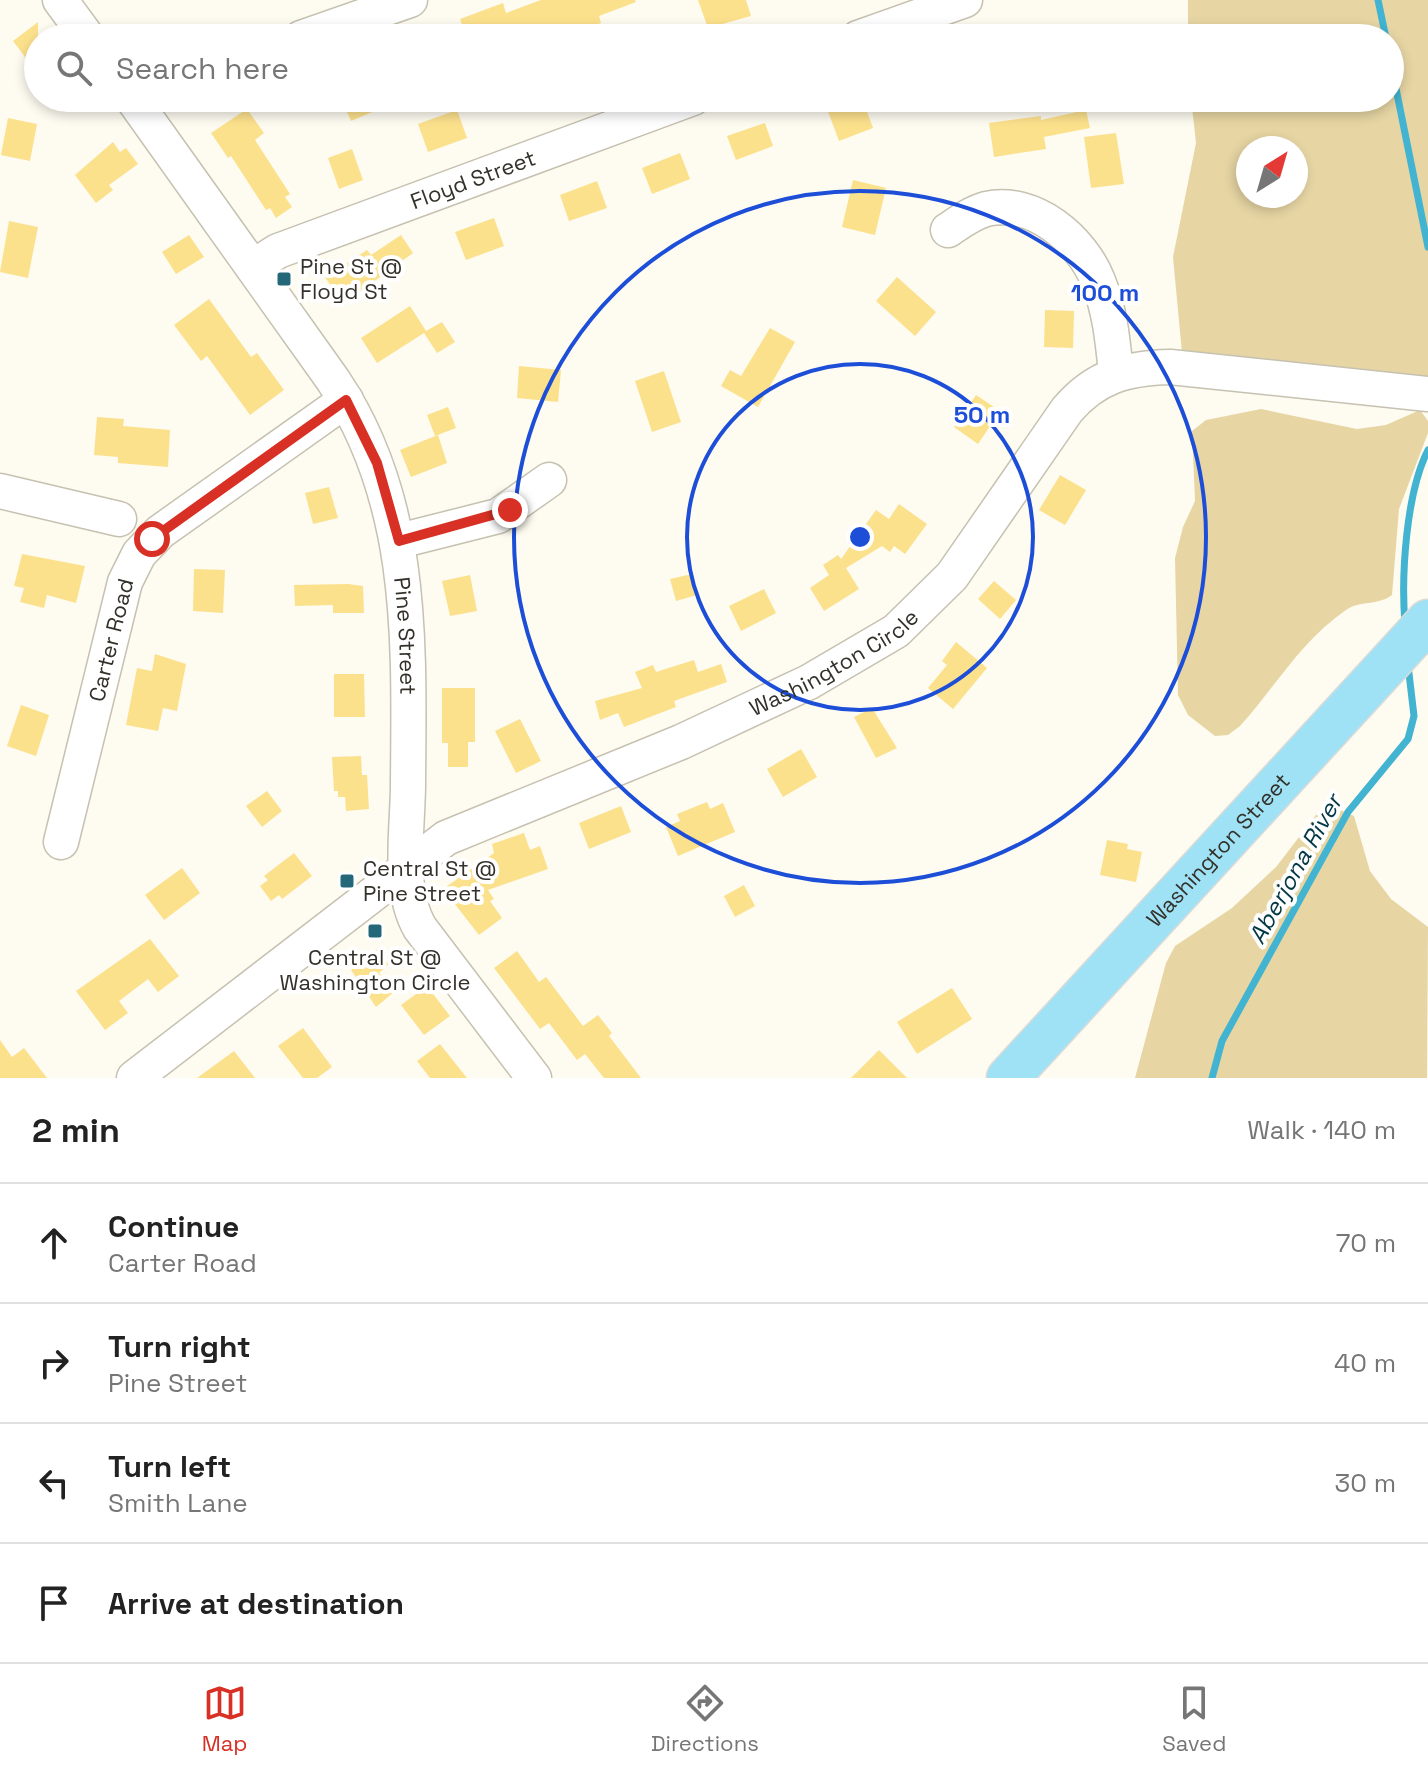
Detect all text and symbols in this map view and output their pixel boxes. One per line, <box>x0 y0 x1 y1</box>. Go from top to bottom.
search box <box>24 24 1404 112</box>
icon: search <box>52 46 96 90</box>
text: Search here <box>116 49 289 88</box>
north arrow <box>1236 136 1308 208</box>
street label: Floyd Street <box>406 143 539 215</box>
place label: Pine St @ Floyd St <box>300 252 403 305</box>
marker: Pine St @ Floyd St <box>275 270 293 288</box>
text: 100 m <box>1071 277 1139 308</box>
text: 50 m <box>954 399 1010 430</box>
route end <box>492 492 528 528</box>
route start <box>134 521 170 557</box>
centre of rings <box>846 523 874 551</box>
street label: Pine Street <box>388 575 422 695</box>
street label: Carter Road <box>82 576 139 704</box>
street label: Washington Circle <box>745 603 924 722</box>
street label: Washington Street <box>1140 767 1296 933</box>
water label: Aberjona River <box>1241 786 1350 949</box>
place label: Central St @ Pine Street <box>363 854 497 907</box>
marker: Central St @ Pine Street <box>338 872 356 890</box>
marker: Central St @ Washington Circle <box>366 922 384 940</box>
place label: Central St @ Washington Circle <box>279 943 471 996</box>
text: 2 min <box>32 1109 120 1152</box>
text: Walk · 140 m <box>1247 1113 1396 1147</box>
text: Continue <box>108 1207 239 1246</box>
icon: ahead <box>32 1221 76 1265</box>
text: 70 m <box>1336 1226 1396 1260</box>
text: Carter Road <box>108 1246 257 1280</box>
text: Turn right <box>108 1327 251 1366</box>
icon: right <box>32 1341 76 1385</box>
text: 40 m <box>1334 1346 1396 1380</box>
text: Pine Street <box>108 1366 247 1400</box>
text: Turn left <box>108 1447 231 1486</box>
icon: left <box>32 1461 76 1505</box>
text: 30 m <box>1335 1466 1396 1500</box>
text: Smith Lane <box>108 1486 248 1520</box>
icon: arrive <box>32 1581 76 1625</box>
text: Arrive at destination <box>108 1584 404 1623</box>
tab: Map <box>202 1681 248 1757</box>
tab: Directions <box>651 1681 759 1757</box>
tab: Saved <box>1162 1681 1226 1757</box>

